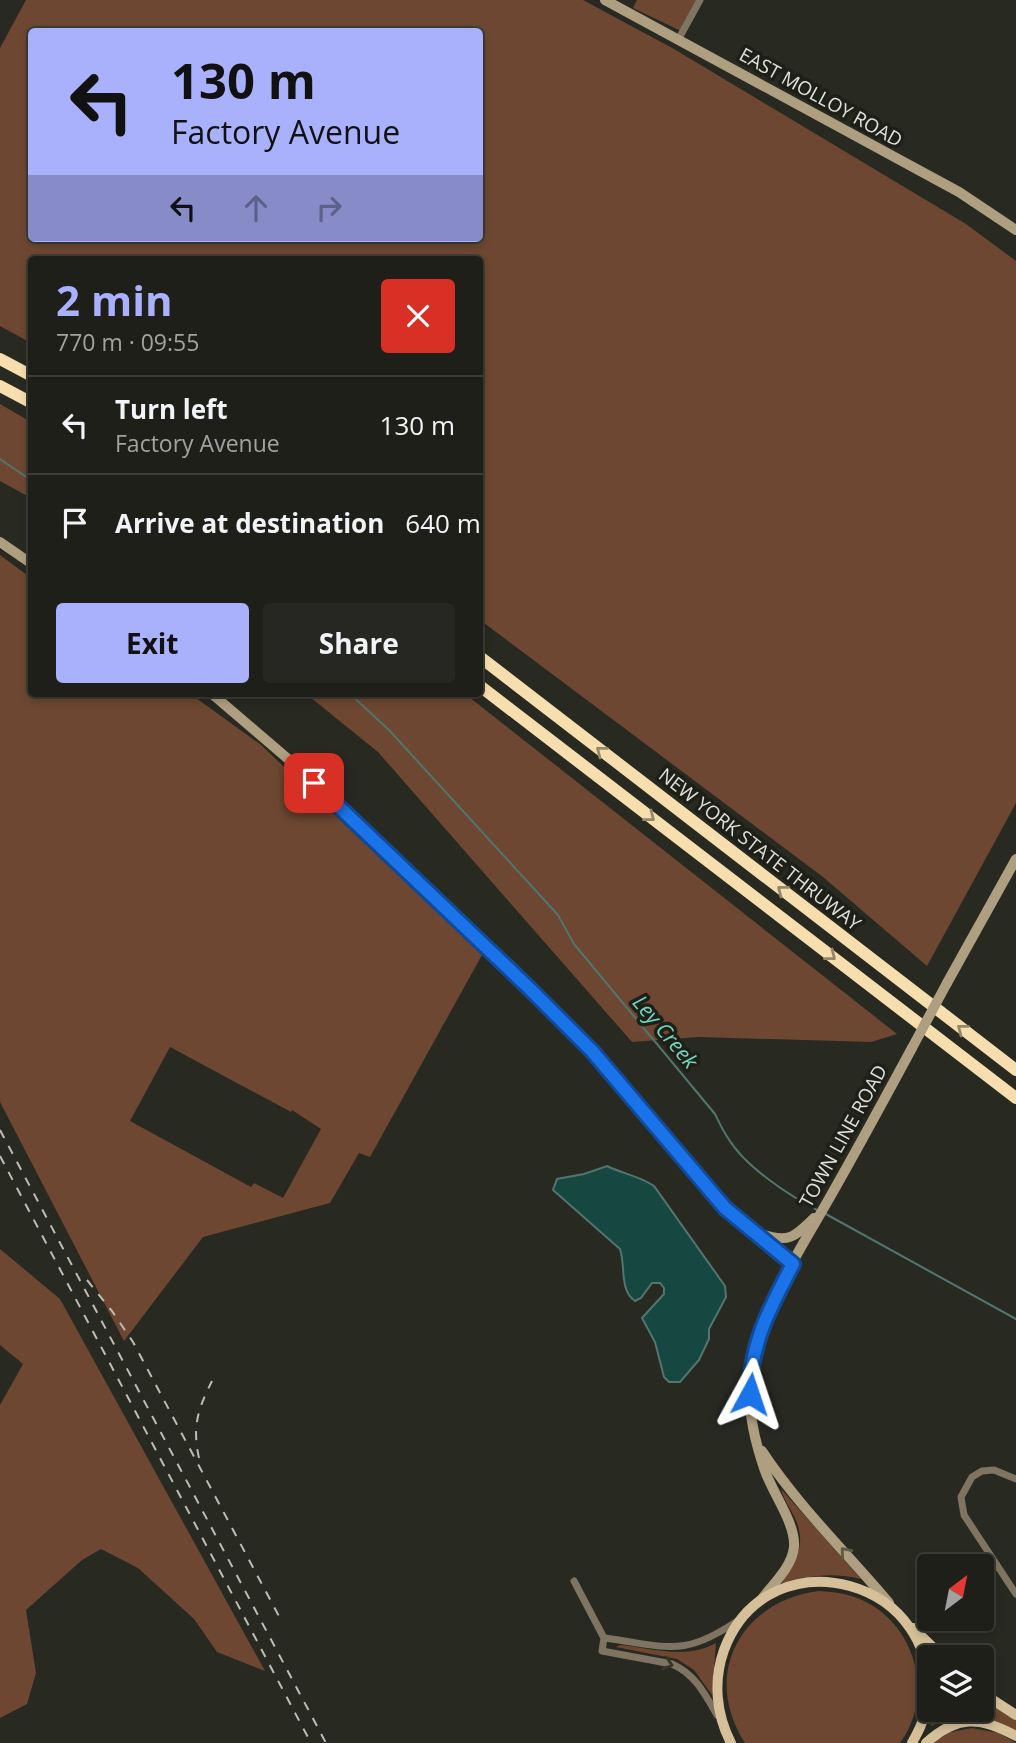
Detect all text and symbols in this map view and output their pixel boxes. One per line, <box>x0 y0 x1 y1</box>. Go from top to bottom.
street label: EAST MOLLOY ROAD <box>735 41 907 153</box>
text: 130 m <box>171 47 316 113</box>
icon: left <box>56 56 147 147</box>
text: Factory Avenue <box>171 110 400 153</box>
icon: left <box>164 189 202 227</box>
icon: ahead <box>237 189 275 227</box>
icon: right <box>310 189 348 227</box>
text: 2 min <box>56 271 173 328</box>
button: close <box>381 279 455 353</box>
text: 770 m · 09:55 <box>56 326 199 358</box>
text: Turn left <box>115 391 227 427</box>
icon: left <box>56 406 94 444</box>
text: 130 m <box>380 407 455 443</box>
text: Factory Avenue <box>115 427 280 459</box>
icon: arrive <box>56 504 94 542</box>
text: Arrive at destination <box>115 505 384 541</box>
text: 640 m <box>405 505 481 541</box>
button: Exit <box>56 603 249 683</box>
button: Share <box>263 603 455 683</box>
one-way arrow <box>597 747 609 760</box>
pin <box>284 753 344 813</box>
street label: NEW YORK STATE THRUWAY <box>653 762 867 936</box>
icon: arrive <box>295 764 333 802</box>
one-way arrow <box>642 809 655 822</box>
one-way arrow <box>777 886 789 898</box>
one-way arrow <box>823 947 835 960</box>
water label: Ley Creek <box>627 989 705 1074</box>
one-way arrow <box>957 1024 970 1037</box>
street label: TOWN LINE ROAD <box>793 1060 893 1212</box>
position arrow <box>713 1357 787 1431</box>
one-way arrow <box>841 1547 853 1560</box>
north arrow <box>917 1554 994 1631</box>
map controls <box>917 1554 994 1722</box>
button: layers <box>917 1645 994 1722</box>
one-way arrow <box>662 1656 674 1671</box>

